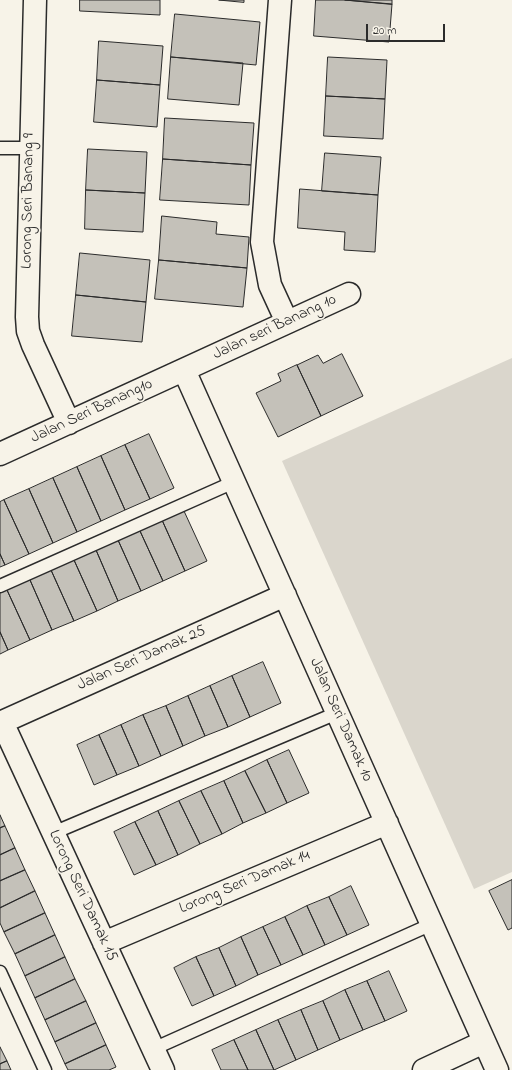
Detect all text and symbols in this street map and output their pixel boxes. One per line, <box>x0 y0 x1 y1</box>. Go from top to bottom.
scale bar <box>368 16 447 42</box>
text: 20 m <box>373 22 396 40</box>
street label: Lorong Seri Banang 9 <box>18 133 40 269</box>
street label: Jalan seri Banang 10 <box>210 291 340 365</box>
street label: Jalan Seri Banang10 <box>28 375 156 449</box>
street label: Jalan Seri Damak 25 <box>75 622 209 696</box>
street label: Jalan Seri Damak 10 <box>304 655 376 785</box>
street label: Lorong Seri Damak 15 <box>43 827 121 965</box>
street label: Lorong Seri Damak 14 <box>177 847 313 919</box>

